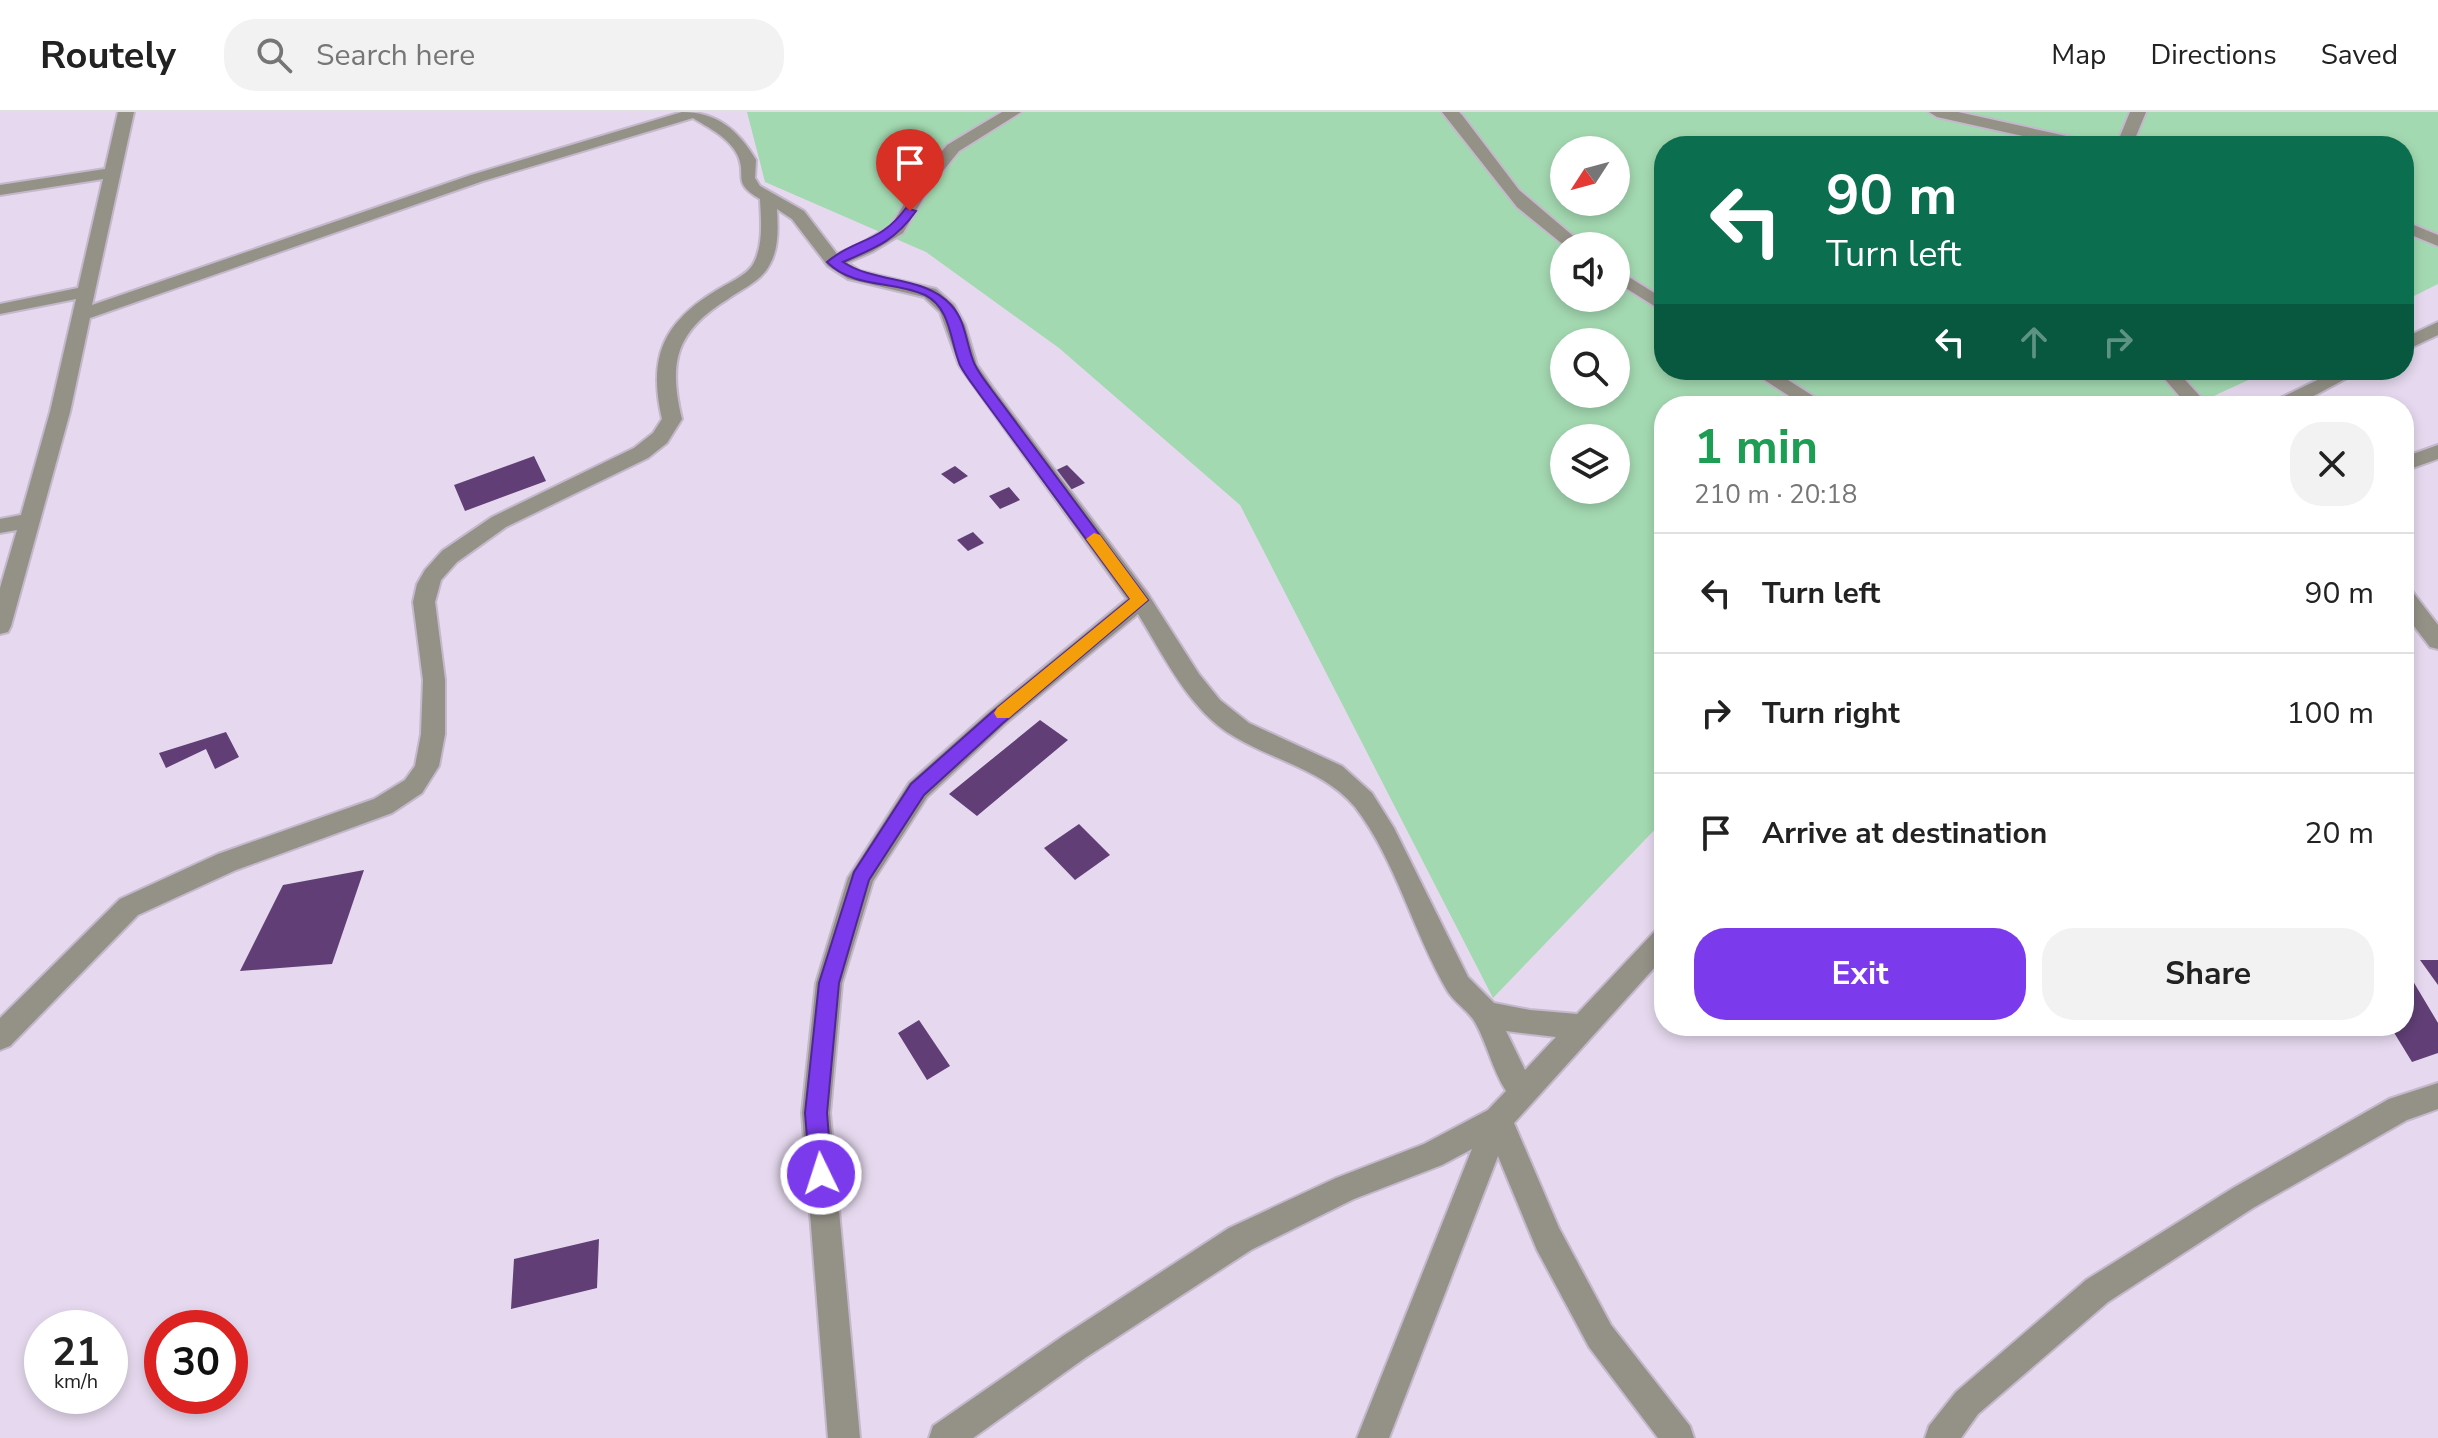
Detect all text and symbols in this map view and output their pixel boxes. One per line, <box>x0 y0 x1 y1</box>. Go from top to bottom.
search box <box>224 19 784 91</box>
text: Routely <box>40 30 176 81</box>
icon: search <box>252 33 296 77</box>
text: Search here <box>316 35 475 76</box>
text: Map <box>2051 36 2106 74</box>
text: Directions <box>2150 36 2277 74</box>
text: Saved <box>2321 36 2398 74</box>
pin <box>876 129 944 211</box>
north arrow <box>1550 136 1630 216</box>
map controls <box>1550 136 1630 504</box>
icon: arrive <box>888 141 932 185</box>
text: 90 m <box>1826 157 1957 234</box>
icon: left <box>1694 168 1798 272</box>
text: Turn left <box>1826 230 1961 279</box>
button: sound <box>1550 232 1630 312</box>
icon: left <box>1928 320 1972 364</box>
icon: ahead <box>2012 320 2056 364</box>
icon: right <box>2096 320 2140 364</box>
button: search <box>1550 328 1630 408</box>
text: 1 min <box>1694 414 1818 480</box>
button: close <box>2290 422 2374 506</box>
button: layers <box>1550 424 1630 504</box>
text: 210 m · 20:18 <box>1694 477 1857 512</box>
icon: left <box>1694 571 1738 615</box>
text: Turn left <box>1762 573 1880 614</box>
text: 90 m <box>2305 573 2374 614</box>
icon: right <box>1694 691 1738 735</box>
text: Turn right <box>1762 693 1900 734</box>
text: 100 m <box>2287 693 2374 734</box>
icon: arrive <box>1694 811 1738 855</box>
text: Arrive at destination <box>1762 813 2047 854</box>
text: 20 m <box>2305 813 2374 854</box>
button: Exit <box>1694 928 2026 1020</box>
button: Share <box>2042 928 2374 1020</box>
position arrow <box>779 1132 863 1216</box>
speed limit sign: 30 <box>144 1310 248 1414</box>
text: 21 <box>52 1325 100 1379</box>
text: km/h <box>54 1368 98 1395</box>

